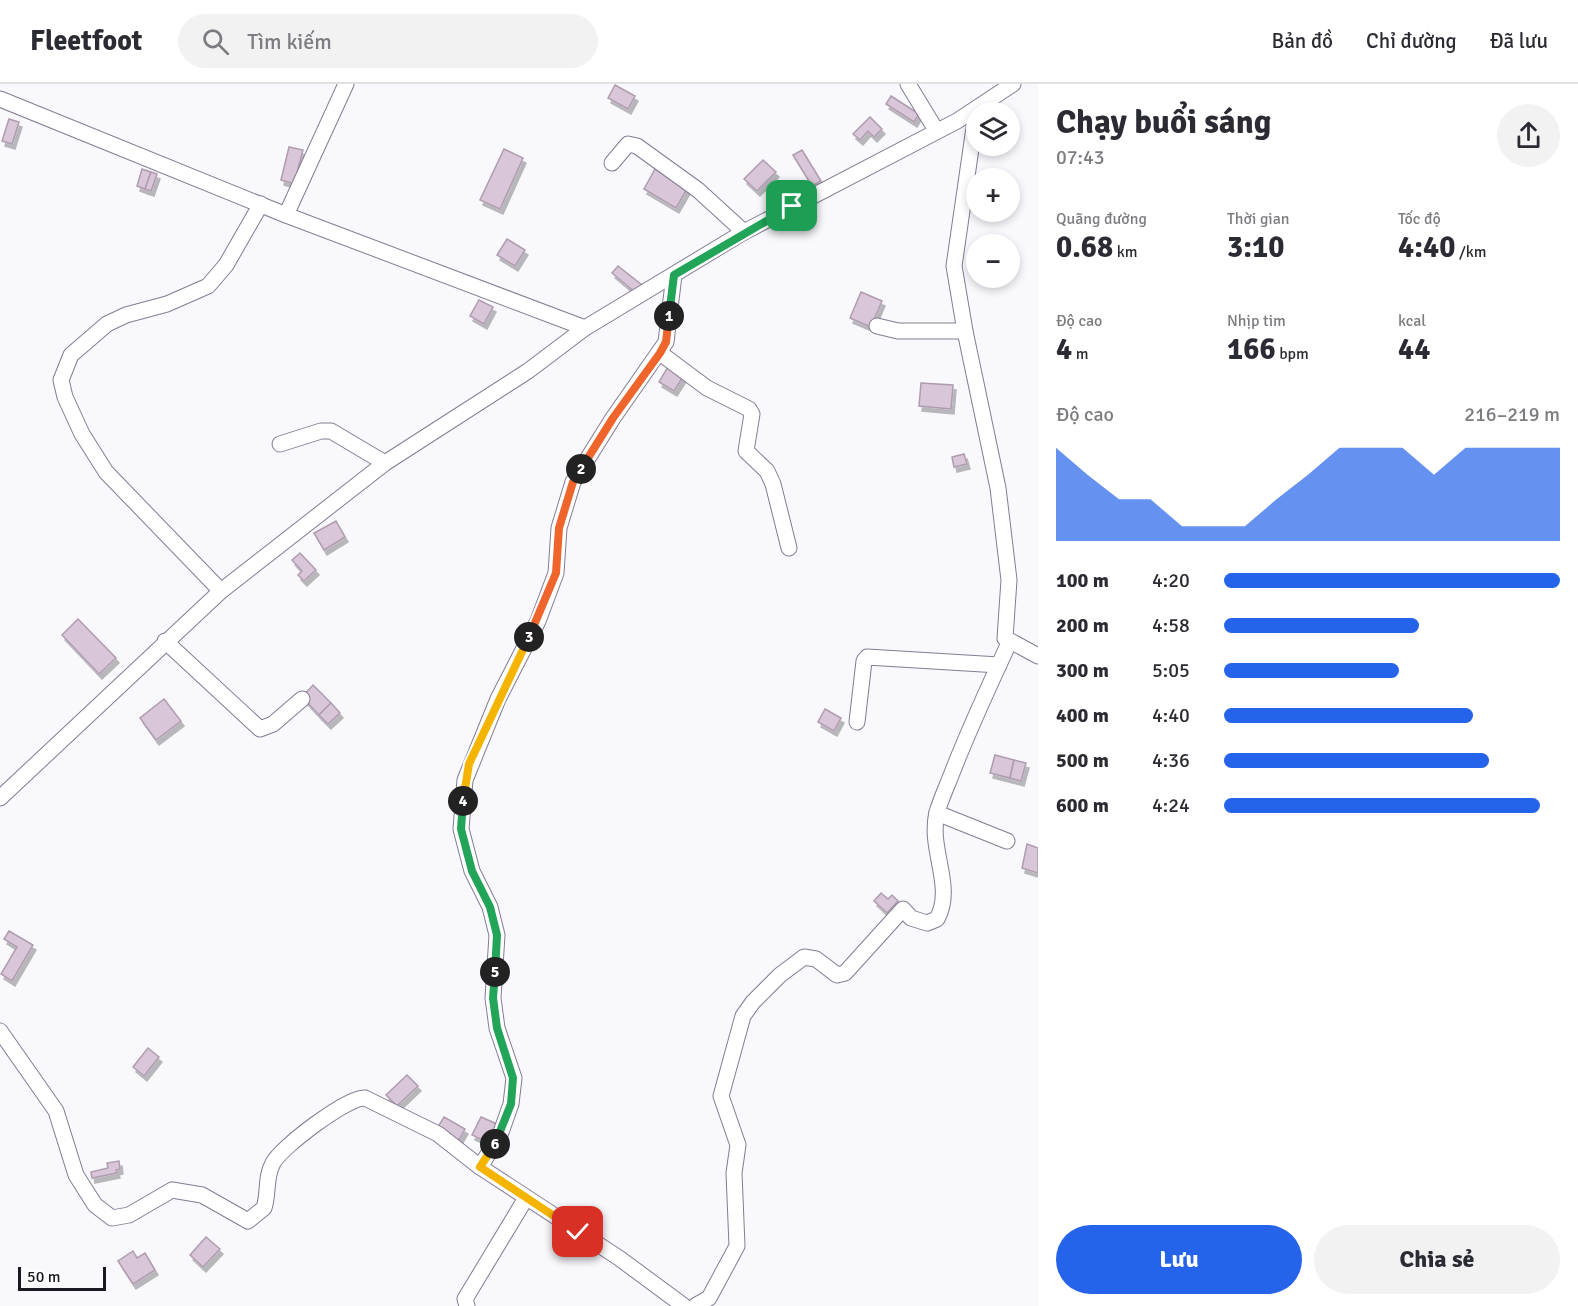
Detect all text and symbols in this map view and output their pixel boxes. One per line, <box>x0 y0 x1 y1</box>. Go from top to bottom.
search box <box>178 14 598 68</box>
text: Fleetfoot <box>30 24 142 58</box>
icon: search <box>199 25 232 58</box>
text: Tìm kiếm <box>247 28 332 55</box>
text: Bản đồ <box>1272 28 1333 54</box>
text: Chỉ đường <box>1366 28 1457 54</box>
text: Đã lưu <box>1490 28 1548 54</box>
map controls <box>966 102 1020 288</box>
button: layers <box>966 102 1020 156</box>
text: Chạy buổi sáng <box>1056 102 1272 143</box>
button: share <box>1497 104 1560 167</box>
text: 07:43 <box>1056 145 1105 170</box>
button: + <box>966 168 1020 222</box>
pin <box>766 180 817 231</box>
icon: arrive <box>775 189 808 222</box>
text: Quãng đường <box>1056 209 1147 229</box>
text: Thời gian <box>1227 209 1290 229</box>
text: Tốc độ <box>1398 209 1441 229</box>
text: 0.68 <box>1056 229 1113 266</box>
text: 3:10 <box>1227 229 1284 266</box>
text: 4:40 <box>1398 229 1455 266</box>
button: − <box>966 234 1020 288</box>
text: km <box>1113 242 1138 262</box>
text: /km <box>1455 242 1487 262</box>
pin: 1 <box>654 301 684 331</box>
text: 1 <box>665 306 673 326</box>
text: Độ cao <box>1056 311 1102 331</box>
text: Nhịp tim <box>1227 311 1286 331</box>
text: kcal <box>1398 311 1426 331</box>
text: 4 <box>1056 331 1072 368</box>
text: 166 <box>1227 331 1276 368</box>
text: 44 <box>1398 331 1430 368</box>
text: m <box>1072 344 1088 364</box>
text: bpm <box>1276 344 1309 364</box>
text: Độ cao <box>1056 402 1114 427</box>
text: 216–219 m <box>1464 402 1560 427</box>
pin: 2 <box>566 454 596 484</box>
text: 2 <box>577 459 585 479</box>
text: 100 m <box>1056 568 1109 593</box>
text: 4:20 <box>1152 568 1190 593</box>
text: 200 m <box>1056 613 1109 638</box>
text: 4:58 <box>1152 613 1190 638</box>
pin: 3 <box>514 622 544 652</box>
text: 3 <box>525 627 533 647</box>
text: 300 m <box>1056 658 1109 683</box>
text: 5:05 <box>1152 658 1190 683</box>
text: 400 m <box>1056 703 1109 728</box>
text: 4:40 <box>1152 703 1190 728</box>
text: 500 m <box>1056 748 1109 773</box>
text: 4:36 <box>1152 748 1190 773</box>
pin: 4 <box>448 786 478 816</box>
text: 4 <box>459 791 467 811</box>
text: 600 m <box>1056 793 1109 818</box>
text: 4:24 <box>1152 793 1190 818</box>
pin: 5 <box>480 957 510 987</box>
text: 5 <box>491 962 499 982</box>
pin: 6 <box>480 1129 510 1159</box>
text: 6 <box>491 1134 499 1154</box>
pin <box>552 1206 603 1257</box>
icon: check <box>561 1215 594 1248</box>
button: Lưu <box>1056 1225 1302 1294</box>
button: Chia sẻ <box>1314 1225 1560 1294</box>
scale bar <box>18 1264 106 1292</box>
text: 50 m <box>27 1267 61 1287</box>

